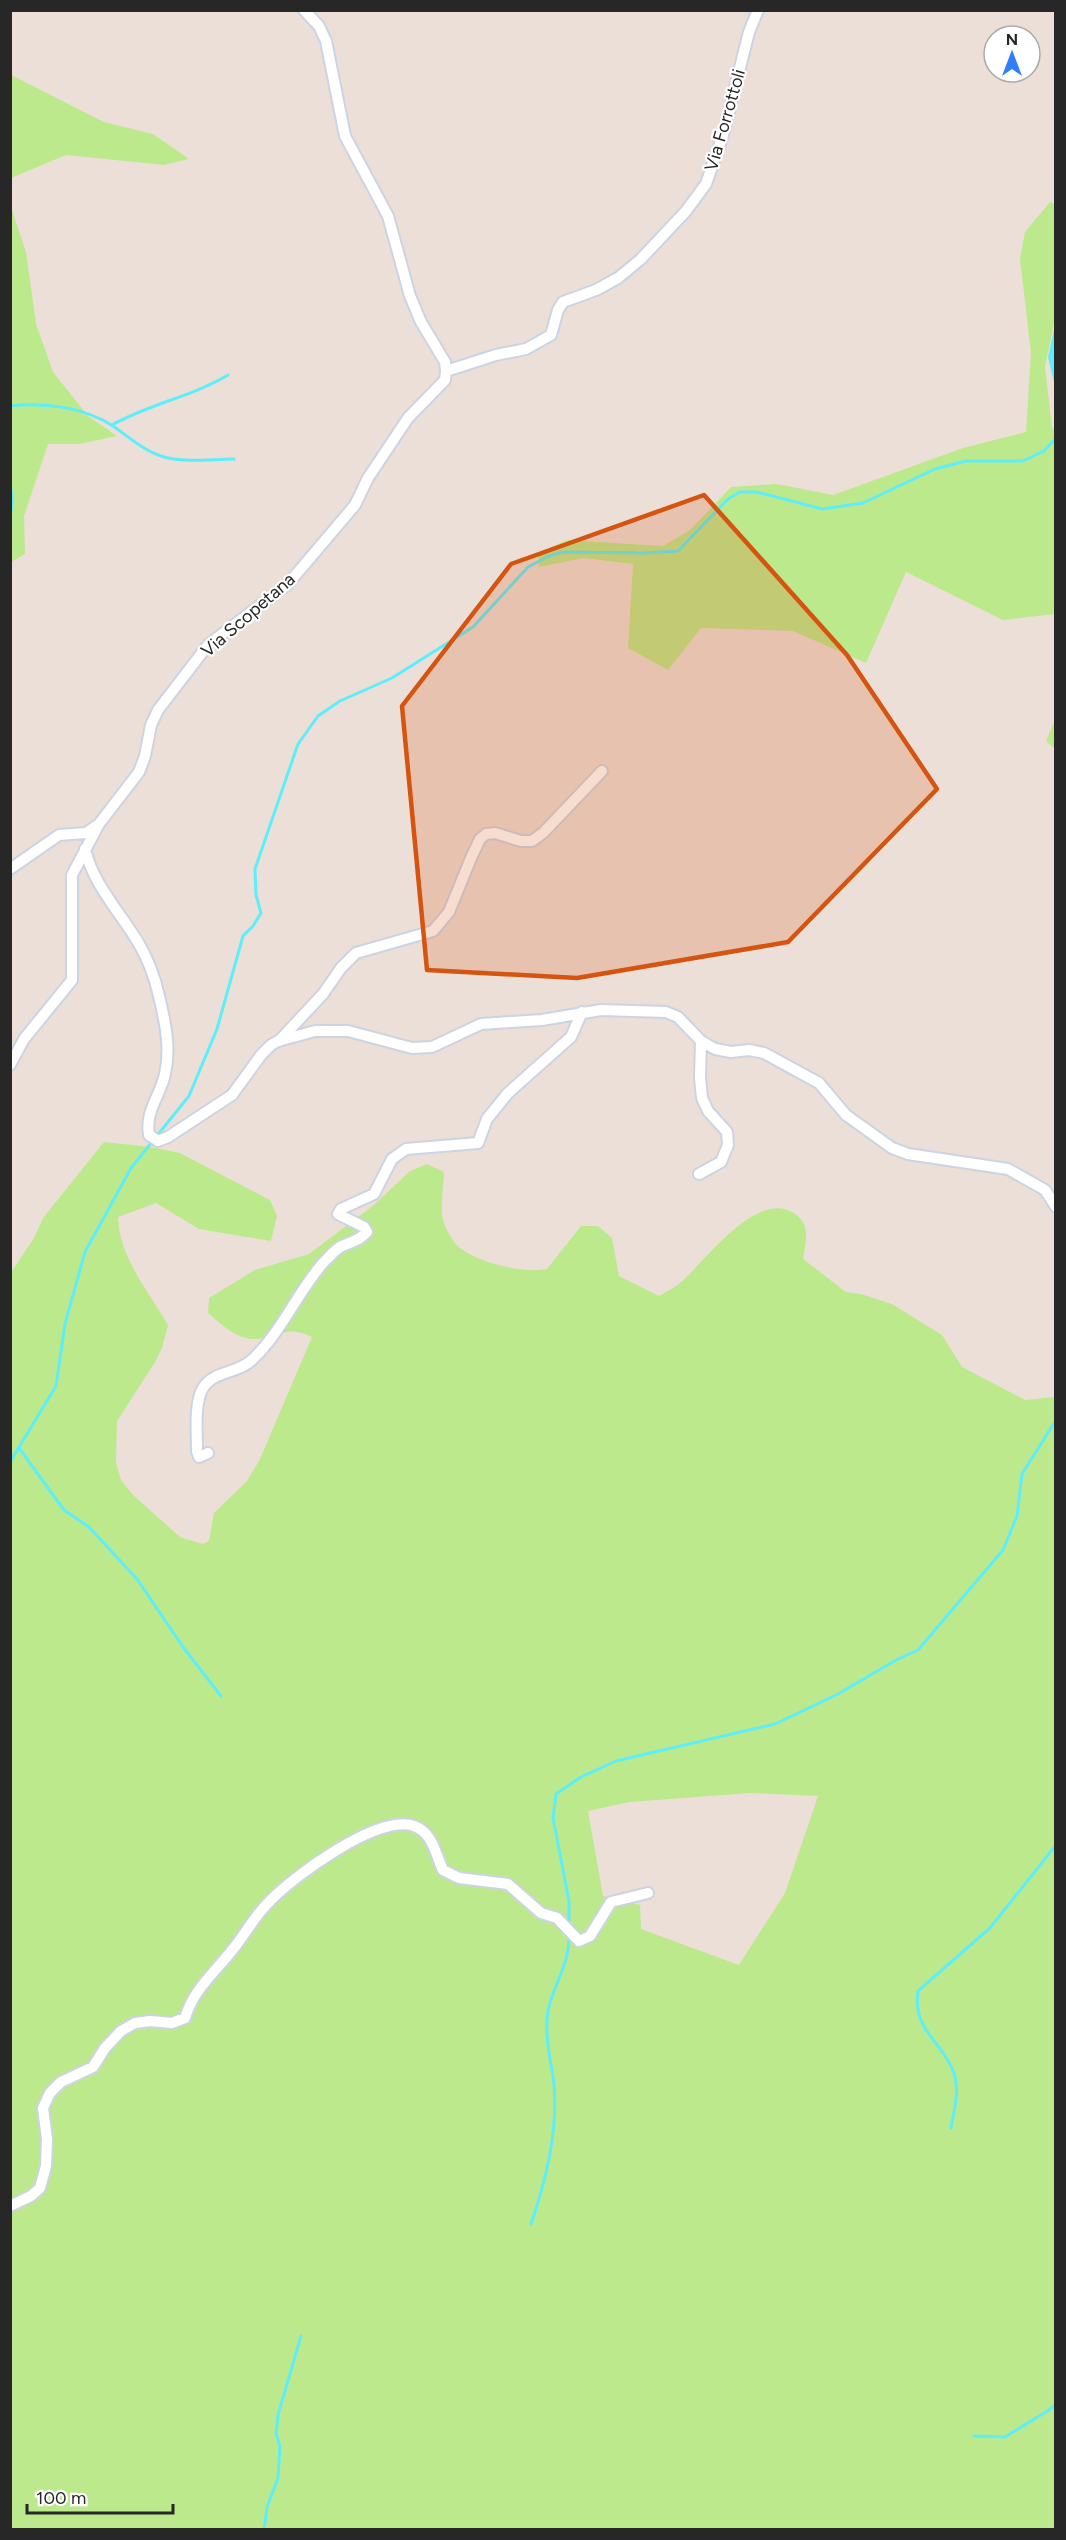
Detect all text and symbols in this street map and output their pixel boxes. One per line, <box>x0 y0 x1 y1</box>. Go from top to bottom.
north arrow <box>982 24 1042 84</box>
text: N <box>1006 30 1018 49</box>
street label: Via Forrottoli <box>700 66 750 174</box>
street label: Via Scopetana <box>197 568 299 662</box>
scale bar <box>27 2477 172 2515</box>
text: 100 m <box>36 2487 86 2509</box>

